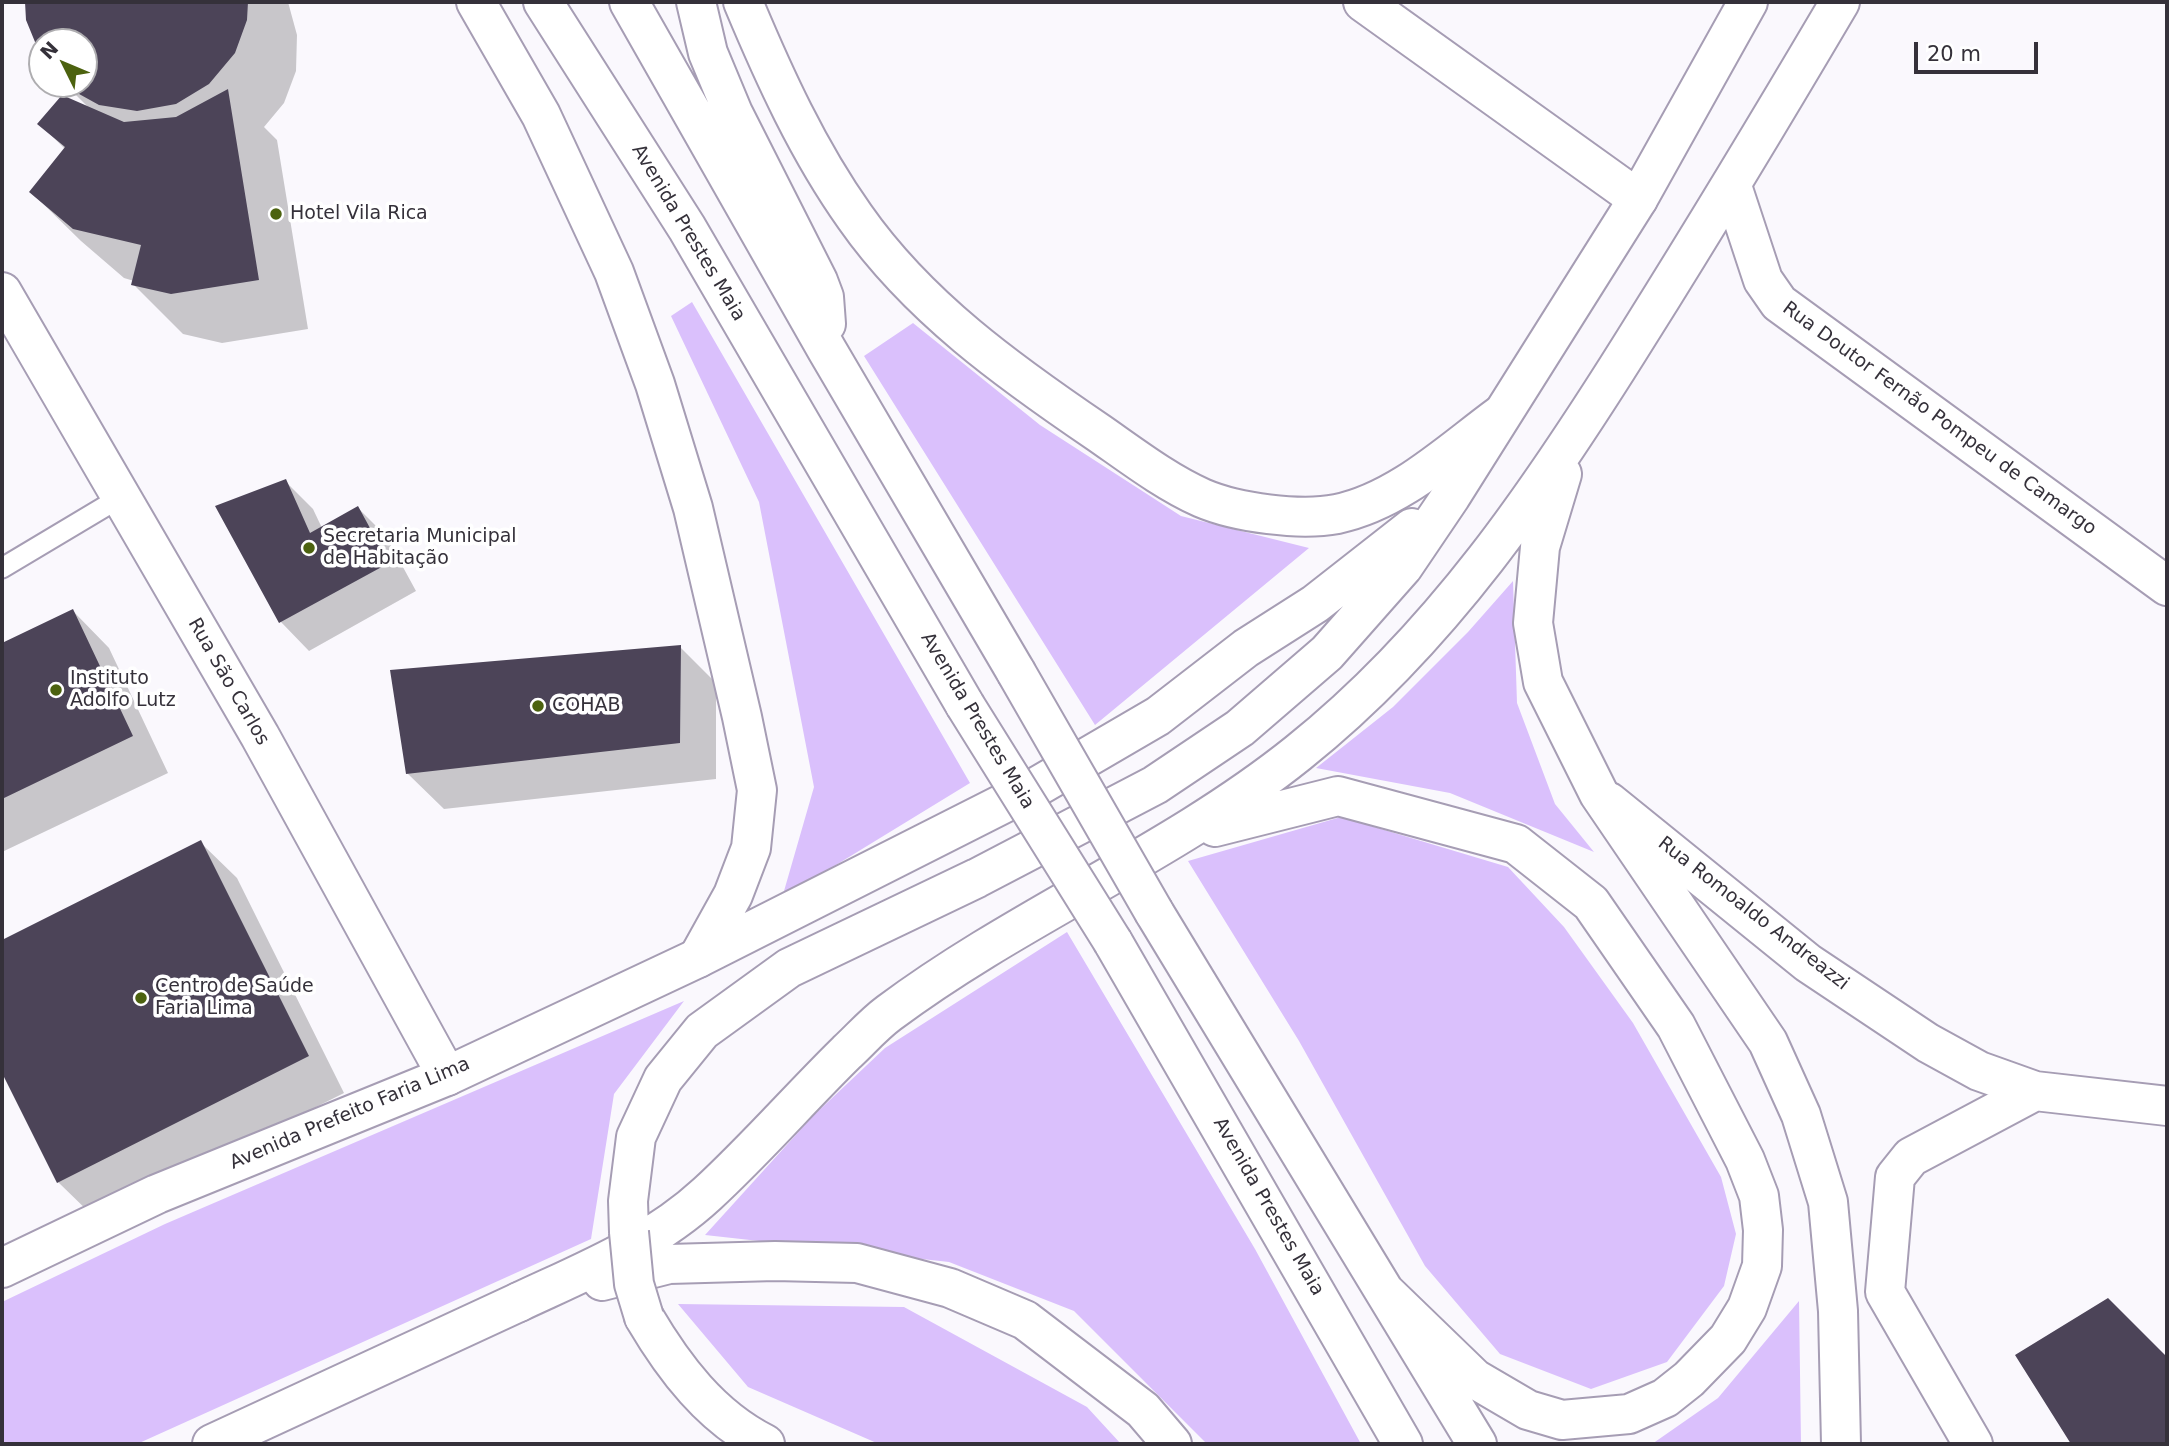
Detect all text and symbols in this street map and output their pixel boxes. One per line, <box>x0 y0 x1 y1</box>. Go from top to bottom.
north arrow <box>28 28 98 98</box>
scale bar <box>1917 28 2041 72</box>
text: N <box>36 37 63 63</box>
text: 20 m <box>1927 42 1981 66</box>
street label: Avenida Prestes Maia <box>626 141 750 325</box>
place label: Hotel Vila Rica <box>290 203 428 225</box>
marker: Hotel Vila Rica <box>268 206 284 222</box>
street label: Rua Doutor Fernão Pompeu de Camargo <box>1778 297 2100 541</box>
place label: Secretaria Municipal de Habitação <box>323 526 517 570</box>
marker: Secretaria Municipal de Habitação <box>301 540 317 556</box>
street label: Rua São Carlos <box>182 614 274 750</box>
street label: Avenida Prestes Maia <box>915 629 1039 813</box>
place label: Instituto Adolfo Lutz <box>70 668 176 712</box>
marker: Instituto Adolfo Lutz <box>48 682 64 698</box>
place label: COHAB <box>552 695 621 717</box>
marker: COHAB <box>530 698 546 714</box>
street label: Rua Romoaldo Andreazzi <box>1653 832 1853 996</box>
place label: Centro de Saúde Faria Lima <box>155 976 314 1020</box>
marker: Centro de Saúde Faria Lima <box>133 990 149 1006</box>
street label: Avenida Prefeito Faria Lima <box>227 1053 473 1175</box>
street label: Avenida Prestes Maia <box>1208 1114 1328 1300</box>

